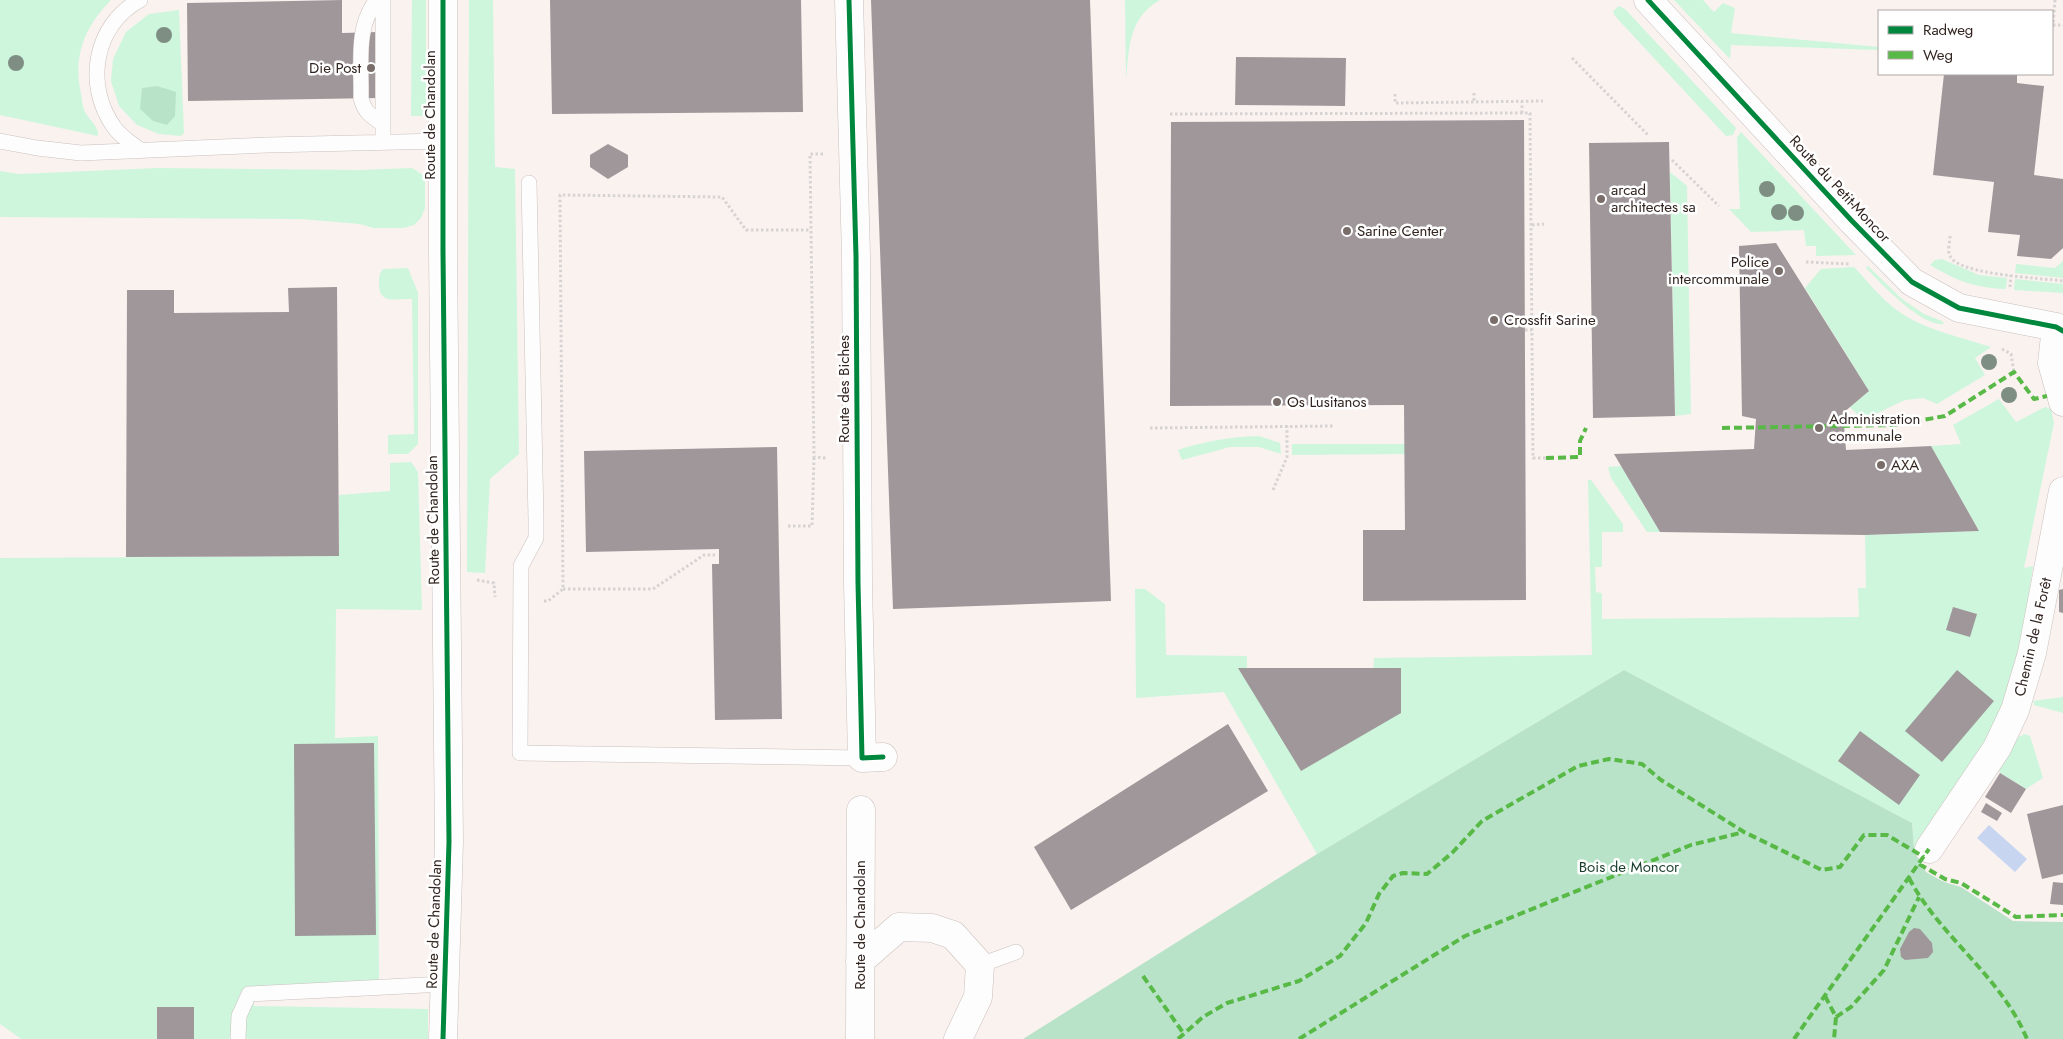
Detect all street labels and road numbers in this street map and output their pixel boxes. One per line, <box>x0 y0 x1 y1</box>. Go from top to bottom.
street label: Route de Chandolan <box>419 50 441 180</box>
street label: Route du Petit-Moncor <box>1784 130 1896 248</box>
street label: Route des Biches <box>833 335 855 443</box>
street label: Route de Chandolan <box>421 455 445 585</box>
street label: Chemin de la Forêt <box>2009 575 2057 699</box>
street label: Route de Chandolan <box>421 859 447 989</box>
street label: Route de Chandolan <box>849 860 871 990</box>

